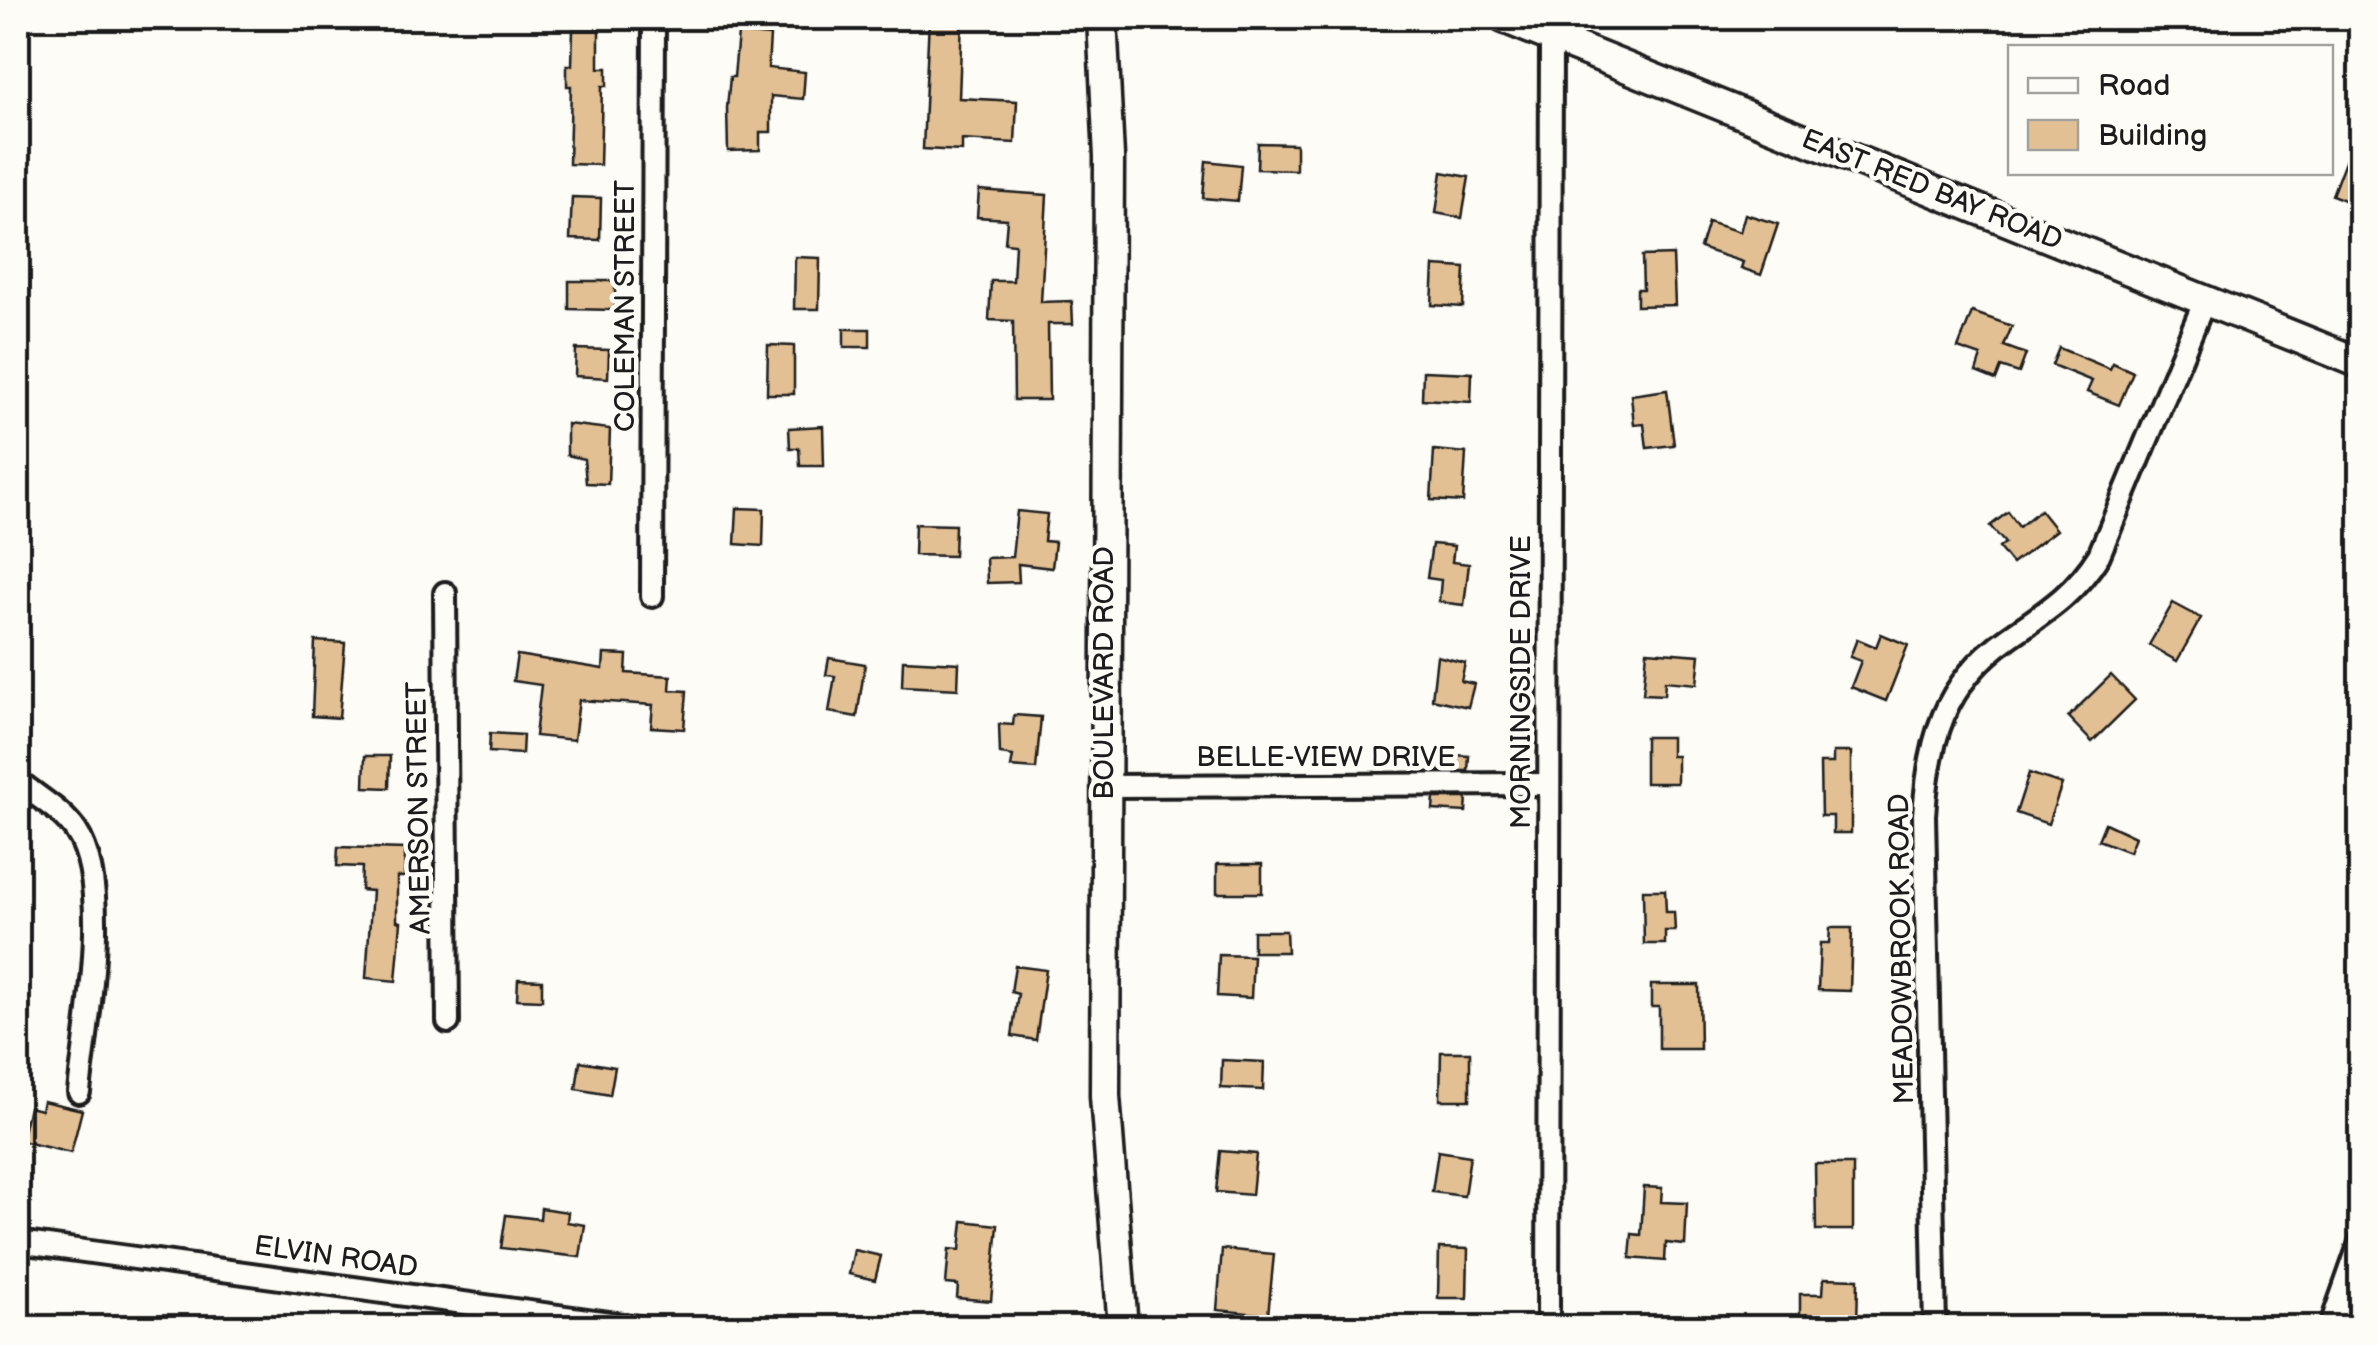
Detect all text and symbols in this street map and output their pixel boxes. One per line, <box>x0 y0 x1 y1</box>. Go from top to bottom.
legend <box>2008 45 2333 175</box>
text: Road <box>2098 68 2171 104</box>
text: Building <box>2098 118 2207 154</box>
street label: EAST RED BAY ROAD <box>1797 123 2067 257</box>
street label: COLEMAN STREET <box>609 180 642 432</box>
street label: MORNINGSIDE DRIVE <box>1505 535 1538 829</box>
street label: BOULEVARD ROAD <box>1088 546 1121 800</box>
street label: AMERSON STREET <box>400 681 438 935</box>
street label: BELLE-VIEW DRIVE <box>1196 741 1456 774</box>
street label: MEADOWBROOK ROAD <box>1883 793 1921 1105</box>
street label: ELVIN ROAD <box>252 1229 420 1285</box>

